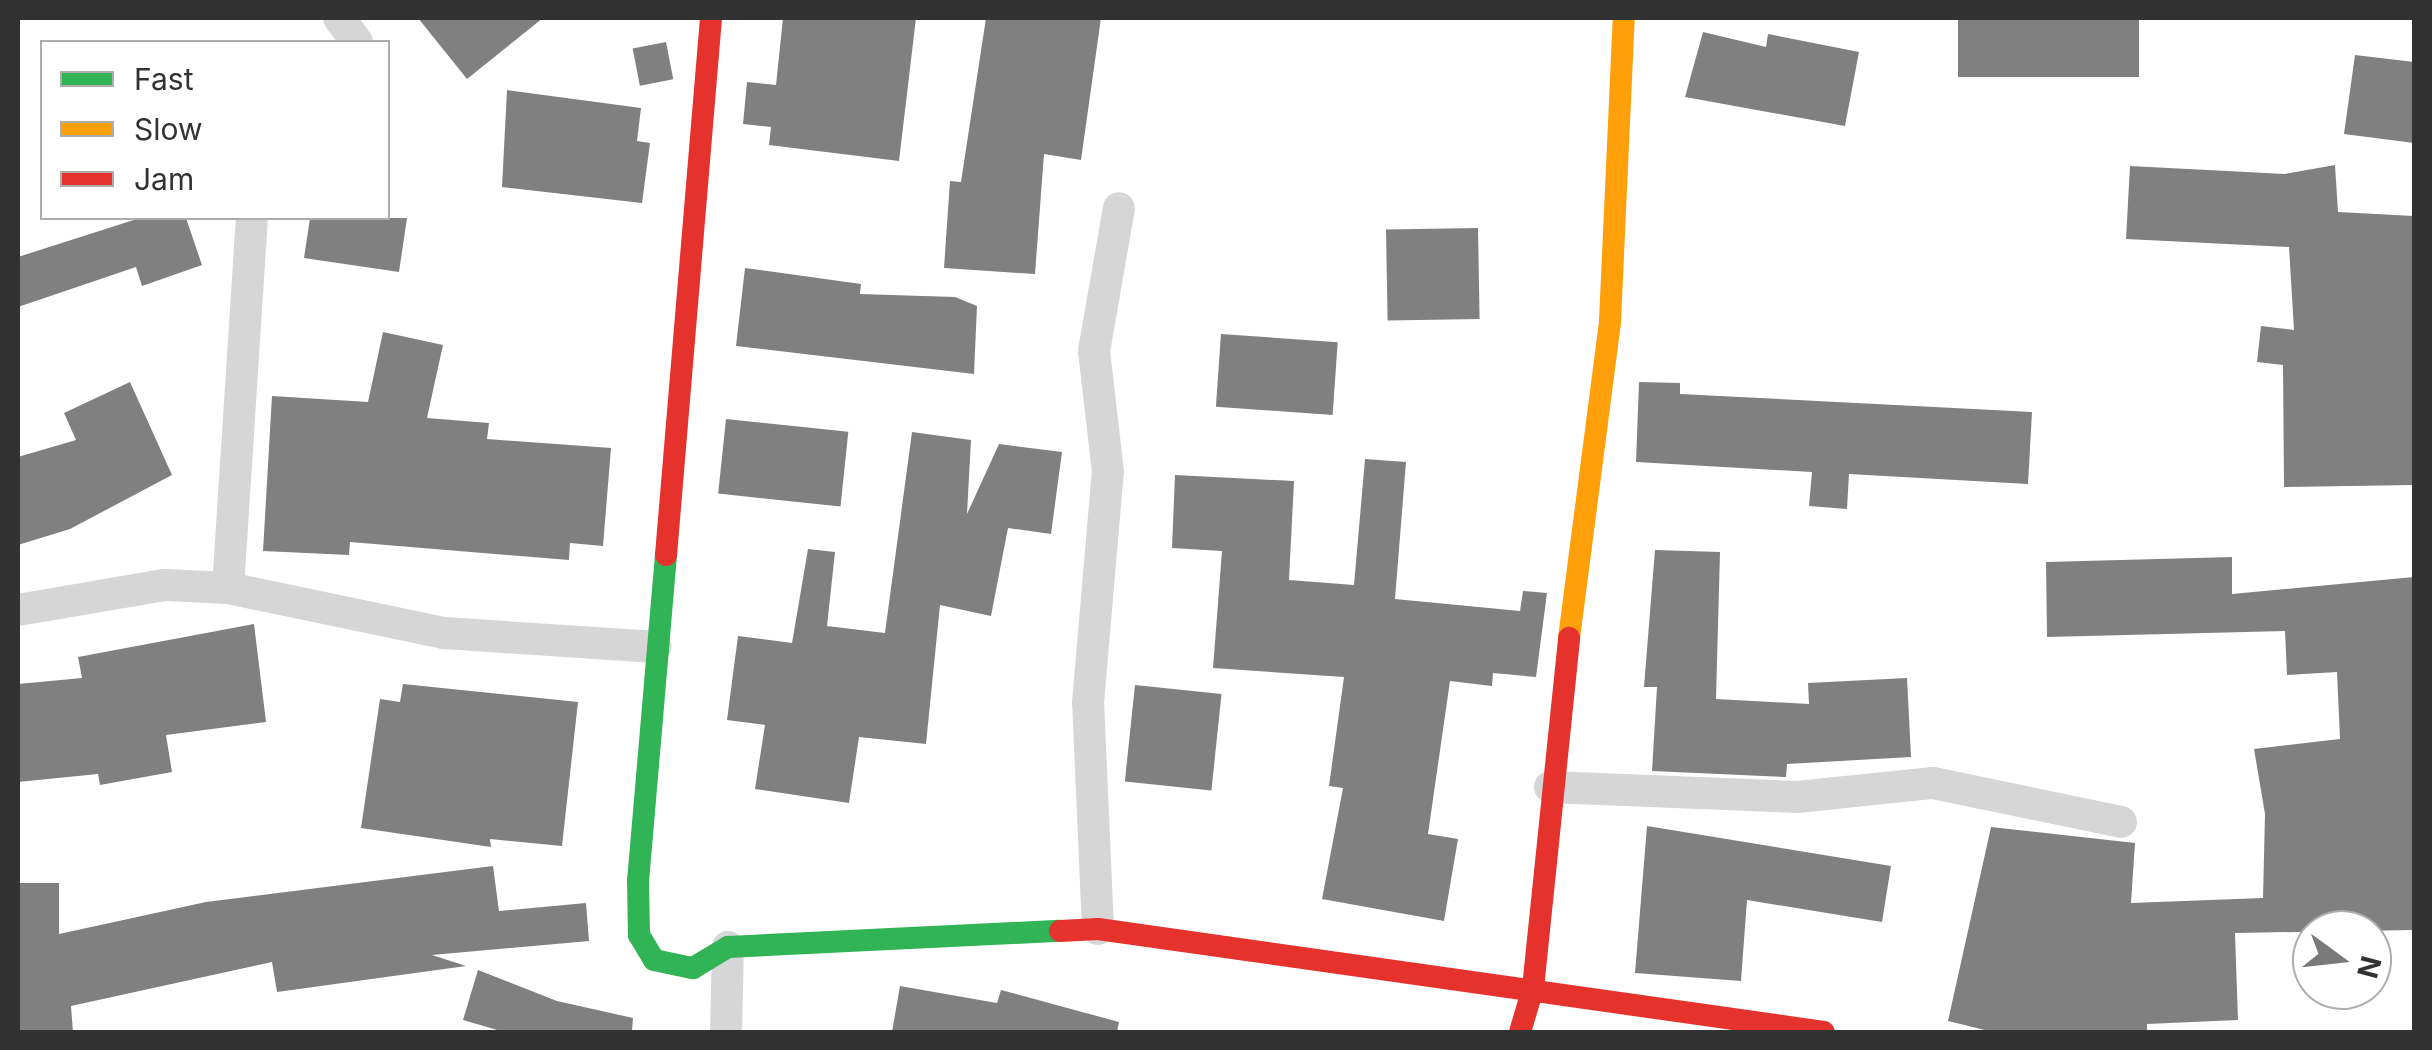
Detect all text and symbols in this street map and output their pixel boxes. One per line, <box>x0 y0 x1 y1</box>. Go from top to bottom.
legend <box>40 40 390 220</box>
text: Fast <box>134 61 193 97</box>
text: Slow <box>134 111 203 147</box>
text: Jam <box>134 161 194 197</box>
north arrow <box>2292 910 2392 1010</box>
text: N <box>2350 953 2388 982</box>

